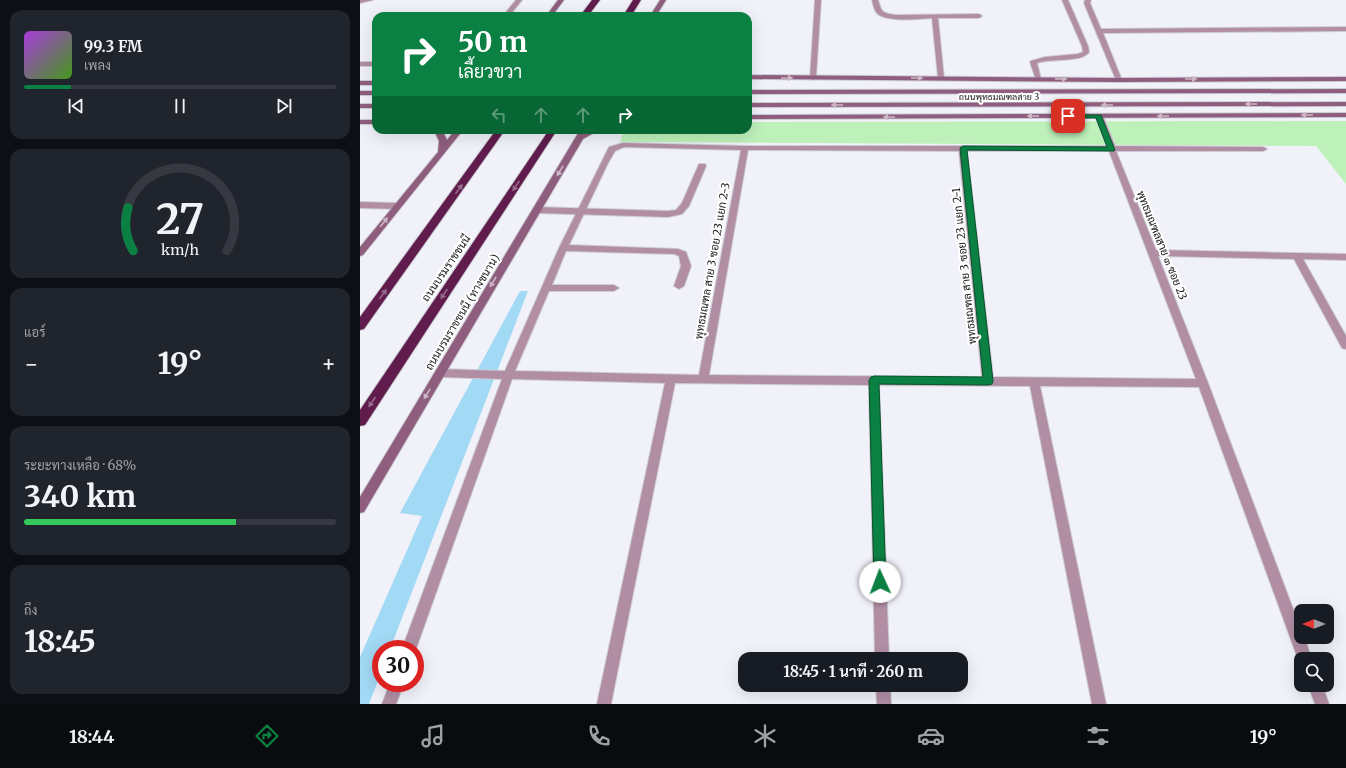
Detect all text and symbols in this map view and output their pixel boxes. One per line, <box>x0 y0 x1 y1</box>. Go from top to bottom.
text: 50 m <box>458 24 527 60</box>
icon: right <box>392 28 444 80</box>
text: 99.3 FM <box>84 37 142 56</box>
text: เพลง <box>84 57 111 74</box>
text: เลี้ยวขวา <box>458 60 522 83</box>
one-way arrow <box>781 75 794 81</box>
one-way arrow <box>911 75 924 81</box>
one-way arrow <box>1055 76 1068 82</box>
one-way arrow <box>1185 76 1198 82</box>
street label: ถนนพุทธมณฑลสาย 3 <box>959 91 1039 103</box>
icon: previous <box>65 95 87 117</box>
icon: pause <box>169 95 191 117</box>
icon: next <box>273 95 295 117</box>
pin <box>1051 99 1085 133</box>
one-way arrow <box>1244 101 1257 107</box>
one-way arrow <box>830 102 843 108</box>
one-way arrow <box>1100 102 1113 108</box>
icon: left <box>488 104 510 126</box>
icon: ahead <box>530 104 552 126</box>
icon: ahead <box>572 104 594 126</box>
icon: right <box>614 104 636 126</box>
icon: arrive <box>1057 105 1079 127</box>
one-way arrow <box>1300 112 1313 118</box>
one-way arrow <box>1026 113 1039 119</box>
one-way arrow <box>1156 113 1169 119</box>
one-way arrow <box>882 114 895 120</box>
one-way arrow <box>556 165 563 177</box>
one-way arrow <box>512 181 520 191</box>
street label: พุทธมณฑล สาย 3 ซอย 23 แยก 2-3 <box>691 182 735 341</box>
one-way arrow <box>455 184 463 194</box>
street label: พุทธมณฑล สาย 3 ซอย 23 แยก 2-1 <box>949 187 981 345</box>
street label: พุทธมณฑลสาย ๓ ซอย 23 <box>1132 188 1190 302</box>
text: 27 <box>156 193 204 245</box>
one-way arrow <box>380 217 389 228</box>
street label: ถนนบรมราชชนนี <box>418 231 473 304</box>
text: km/h <box>161 241 199 259</box>
street label: ถนนบรมราชชนนี (ทางขนาน) <box>421 251 502 373</box>
one-way arrow <box>490 276 497 288</box>
one-way arrow <box>379 289 387 300</box>
one-way arrow <box>440 289 448 299</box>
text: แอร์ <box>24 324 45 341</box>
text: 19° <box>158 344 203 382</box>
text: − <box>24 350 39 378</box>
text: + <box>321 350 336 378</box>
one-way arrow <box>424 388 431 400</box>
one-way arrow <box>368 397 376 408</box>
text: ระยะทางเหลือ · 68% <box>24 457 136 474</box>
text: 340 km <box>24 477 136 515</box>
position arrow <box>859 561 901 603</box>
text: ถึง <box>24 602 37 619</box>
north arrow <box>1294 604 1334 644</box>
map controls <box>1294 604 1334 692</box>
text: 18:45 <box>24 622 96 660</box>
speed limit sign: 30 <box>372 640 424 692</box>
button: search <box>1294 652 1334 692</box>
text: 18:45 · 1 นาที · 260 m <box>783 662 923 681</box>
icon: directions <box>253 722 281 750</box>
icon: music <box>419 722 447 750</box>
icon: phone <box>585 722 613 750</box>
icon: climate <box>751 722 779 750</box>
icon: car <box>917 722 945 750</box>
icon: filters <box>1084 722 1112 750</box>
text: 18:44 <box>69 725 114 748</box>
text: 19° <box>1250 725 1277 748</box>

